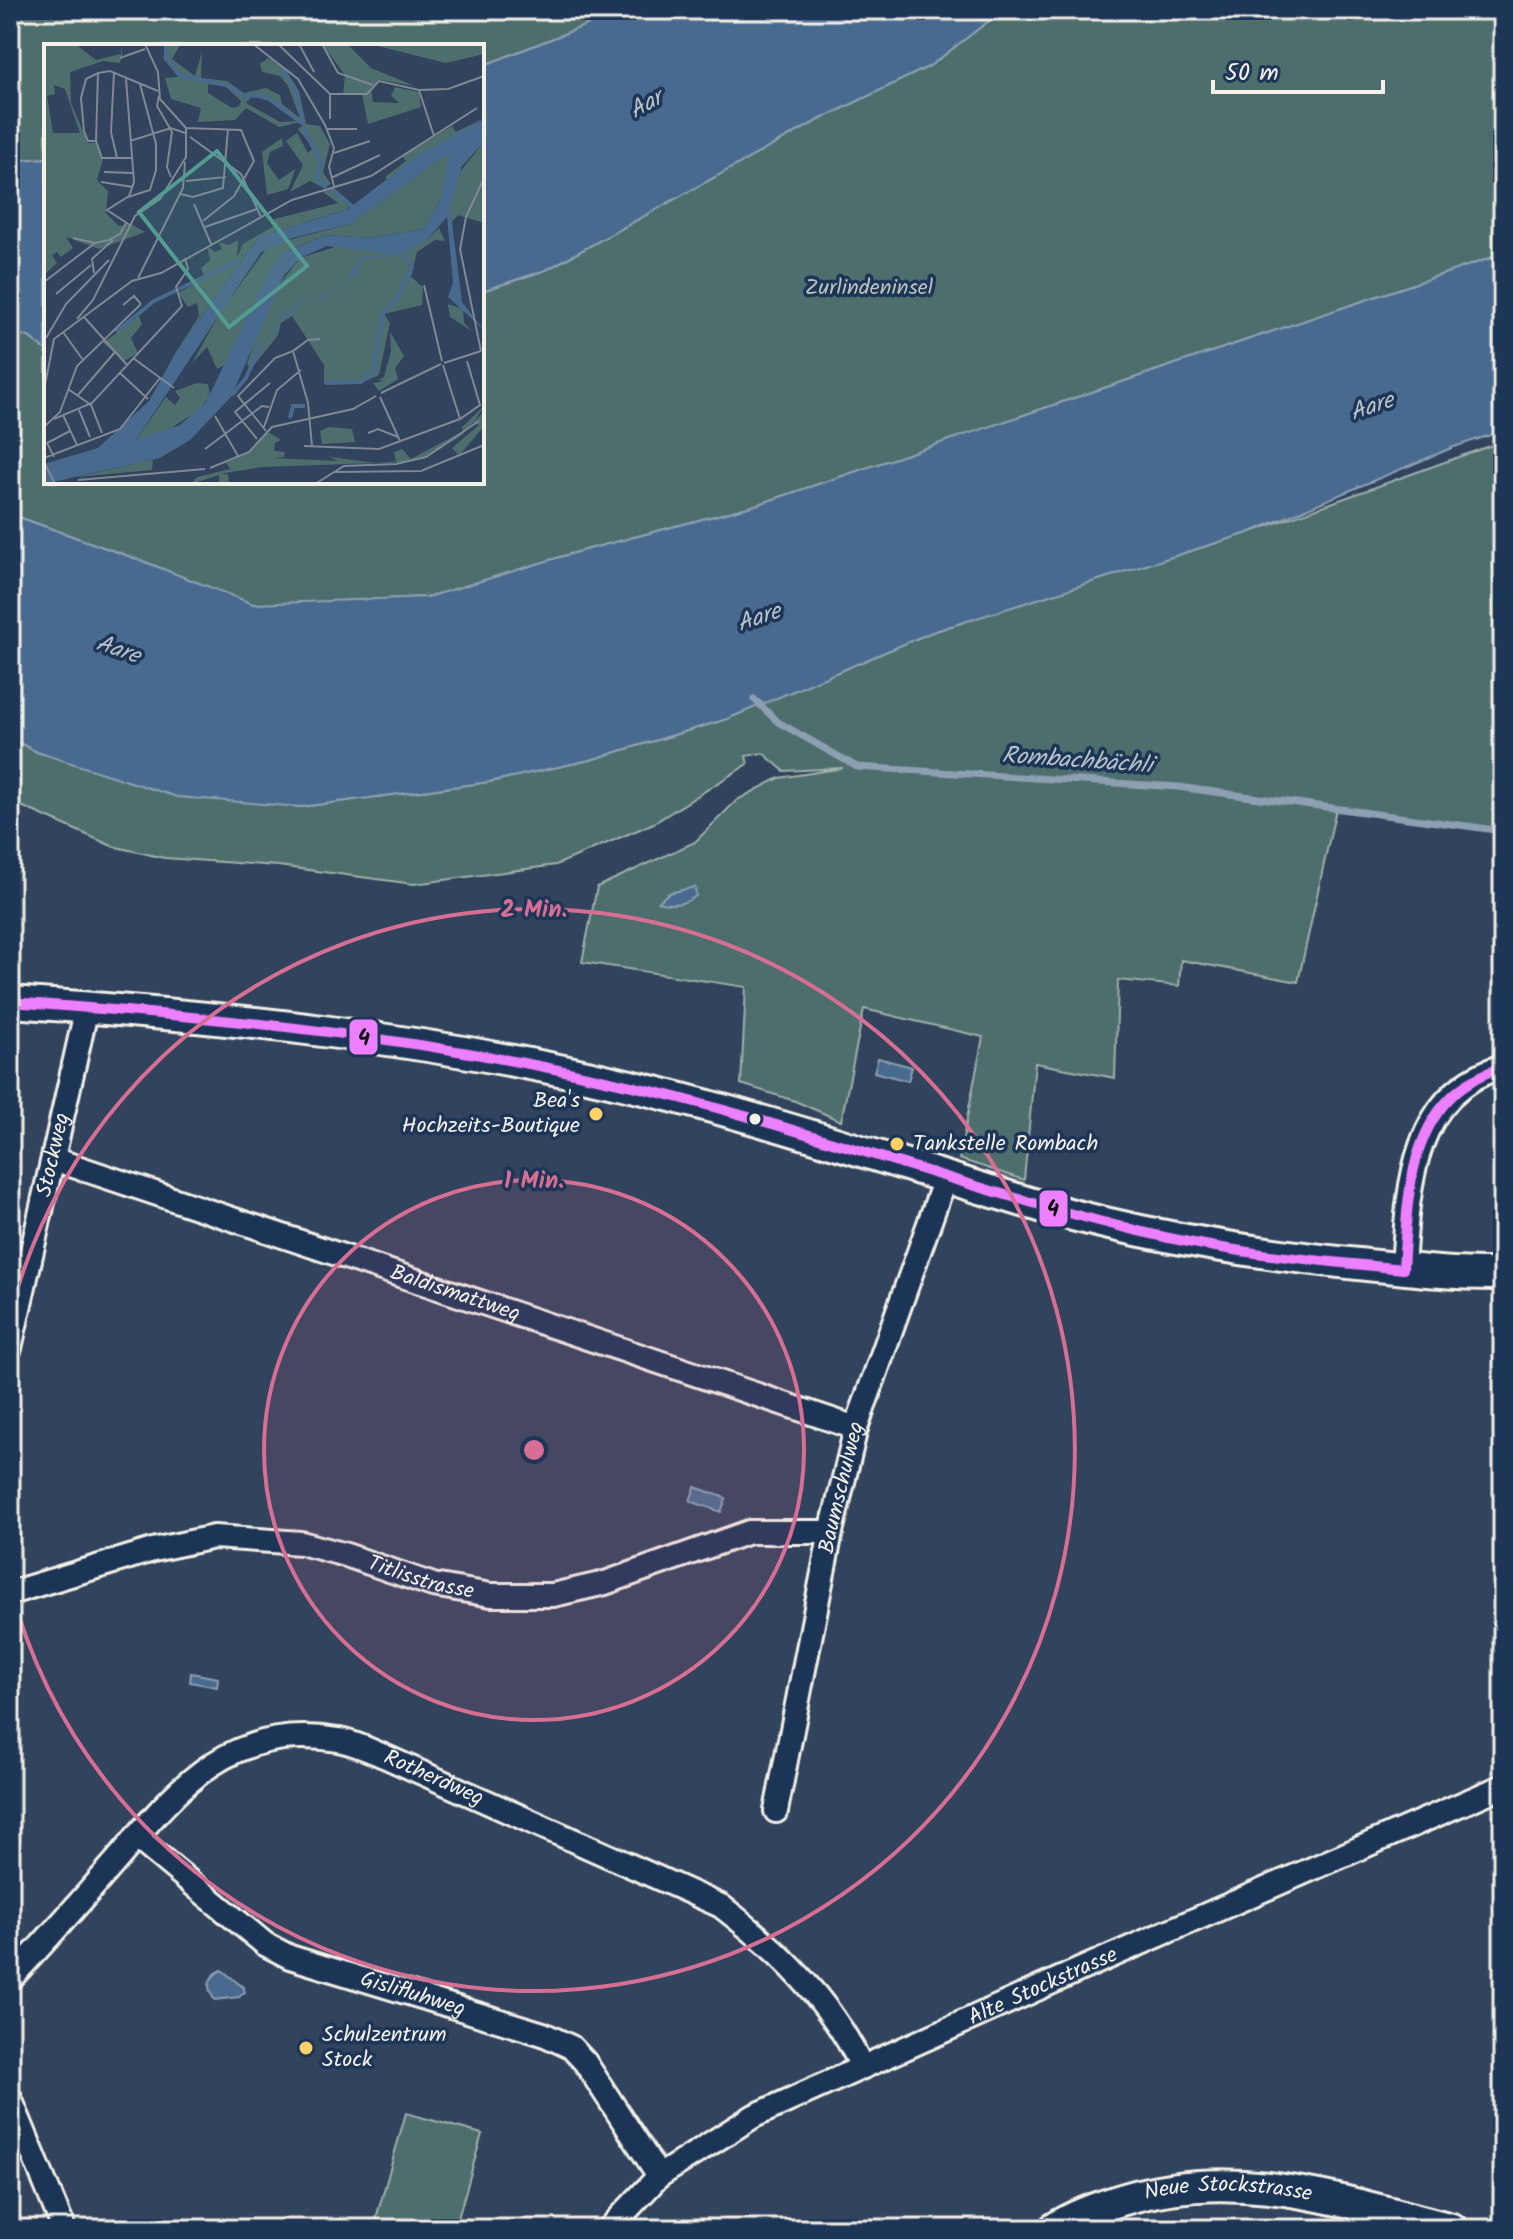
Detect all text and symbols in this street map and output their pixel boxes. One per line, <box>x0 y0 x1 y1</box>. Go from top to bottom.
inset map <box>44 44 484 484</box>
scale bar <box>1213 44 1383 94</box>
text: 50 m <box>1225 54 1279 93</box>
water label: Aar <box>622 77 675 130</box>
park label: Zurlindeninsel <box>805 271 934 306</box>
water label: Aare <box>1345 381 1402 433</box>
water label: Aare <box>732 592 789 644</box>
water label: Aare <box>91 624 148 676</box>
water label: Rombachbächli <box>1001 736 1159 786</box>
text: 2 Min. <box>501 891 567 930</box>
line badge: 4 <box>348 1018 379 1056</box>
text: 4 <box>358 1022 370 1057</box>
place label: Bea's Hochzeits-Boutique <box>402 1084 581 1144</box>
marker: Bea's Hochzeits-Boutique <box>587 1105 605 1123</box>
street label: Stockweg <box>27 1109 80 1200</box>
unlabelled marker <box>747 1111 763 1127</box>
place label: Tankstelle Rombach <box>913 1127 1098 1162</box>
marker: Tankstelle Rombach <box>888 1135 906 1153</box>
text: 1 Min. <box>504 1162 564 1201</box>
line badge: 4 <box>1038 1189 1069 1228</box>
text: 4 <box>1047 1193 1059 1228</box>
street label: Baldismattweg <box>385 1256 525 1332</box>
street label: Baumschulweg <box>810 1417 874 1557</box>
centre of rings <box>520 1436 548 1464</box>
street label: Titlisstrasse <box>363 1546 477 1609</box>
street label: Rotherdweg <box>378 1740 489 1816</box>
street label: Alte Stockstrasse <box>963 1938 1123 2035</box>
street label: Gislifluhweg <box>356 1962 470 2027</box>
place label: Schulzentrum Stock <box>322 2018 446 2078</box>
marker: Schulzentrum Stock <box>297 2039 315 2057</box>
street label: Neue Stockstrasse <box>1141 2168 1315 2212</box>

